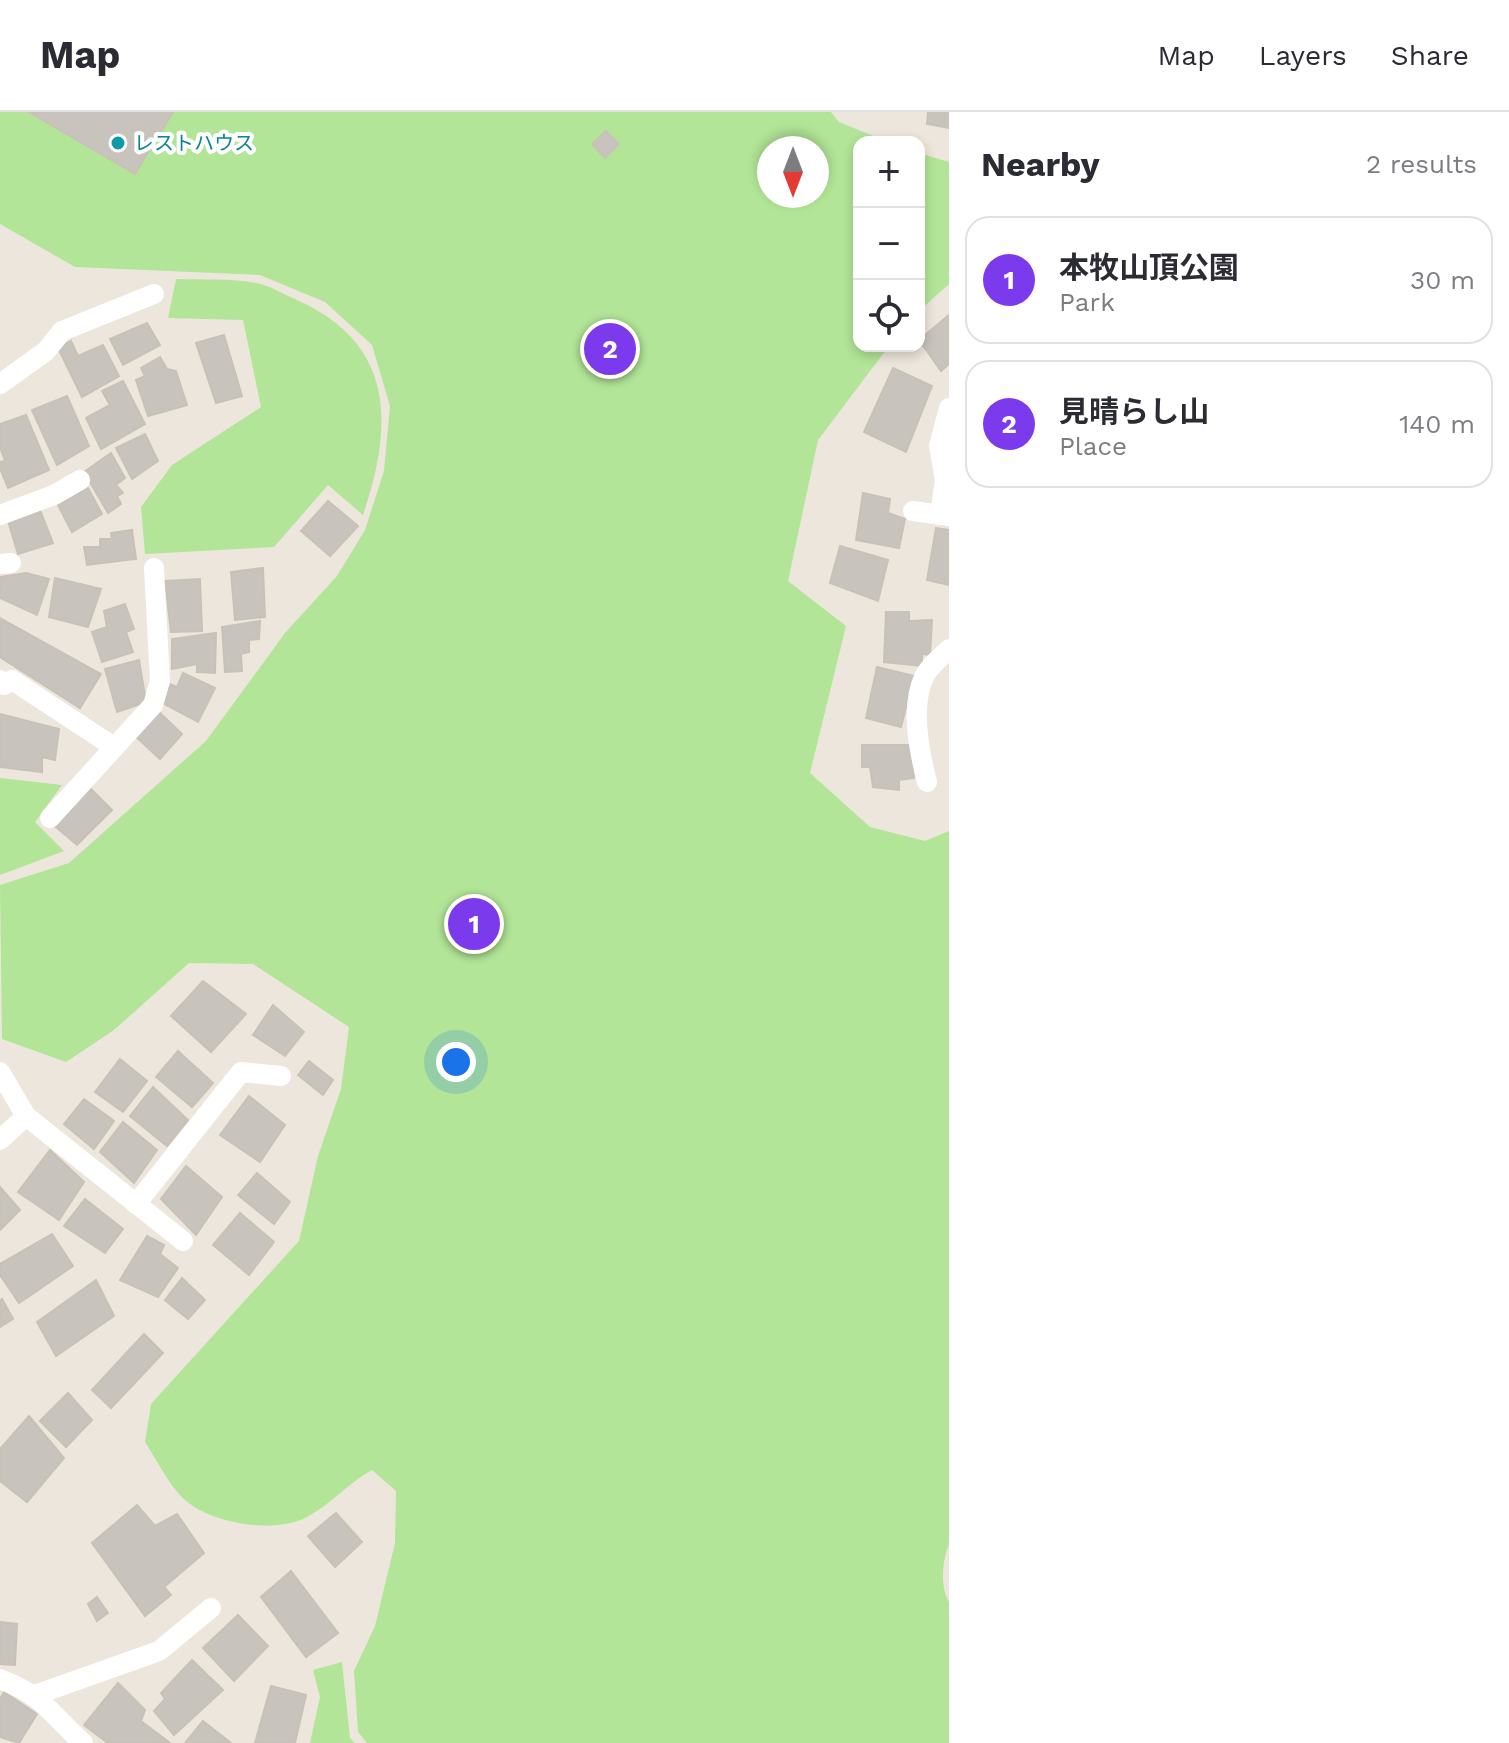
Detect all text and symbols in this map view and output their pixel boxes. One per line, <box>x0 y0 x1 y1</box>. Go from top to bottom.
text: Map <box>40 33 120 77</box>
text: Map <box>1158 39 1215 72</box>
text: Layers <box>1259 39 1347 72</box>
text: Share <box>1391 39 1469 72</box>
place label: レストハウス <box>134 131 254 155</box>
marker: レストハウス <box>109 134 127 152</box>
north arrow <box>757 136 829 208</box>
map controls <box>853 136 925 352</box>
button: + <box>853 136 925 208</box>
text: Nearby <box>981 144 1100 184</box>
text: 2 results <box>1366 149 1477 179</box>
button: − <box>853 208 925 280</box>
text: 本牧山頂公園 <box>1059 250 1239 285</box>
text: 1 <box>1003 265 1015 295</box>
text: 30 m <box>1410 265 1475 295</box>
button: locate <box>853 280 925 352</box>
text: Park <box>1059 287 1115 317</box>
pin: 2 <box>584 319 636 379</box>
text: 見晴らし山 <box>1059 394 1209 429</box>
text: 2 <box>1001 409 1017 439</box>
text: 140 m <box>1399 409 1475 439</box>
text: Place <box>1059 431 1127 461</box>
pin: 1 <box>448 894 500 954</box>
your location <box>436 1042 476 1082</box>

